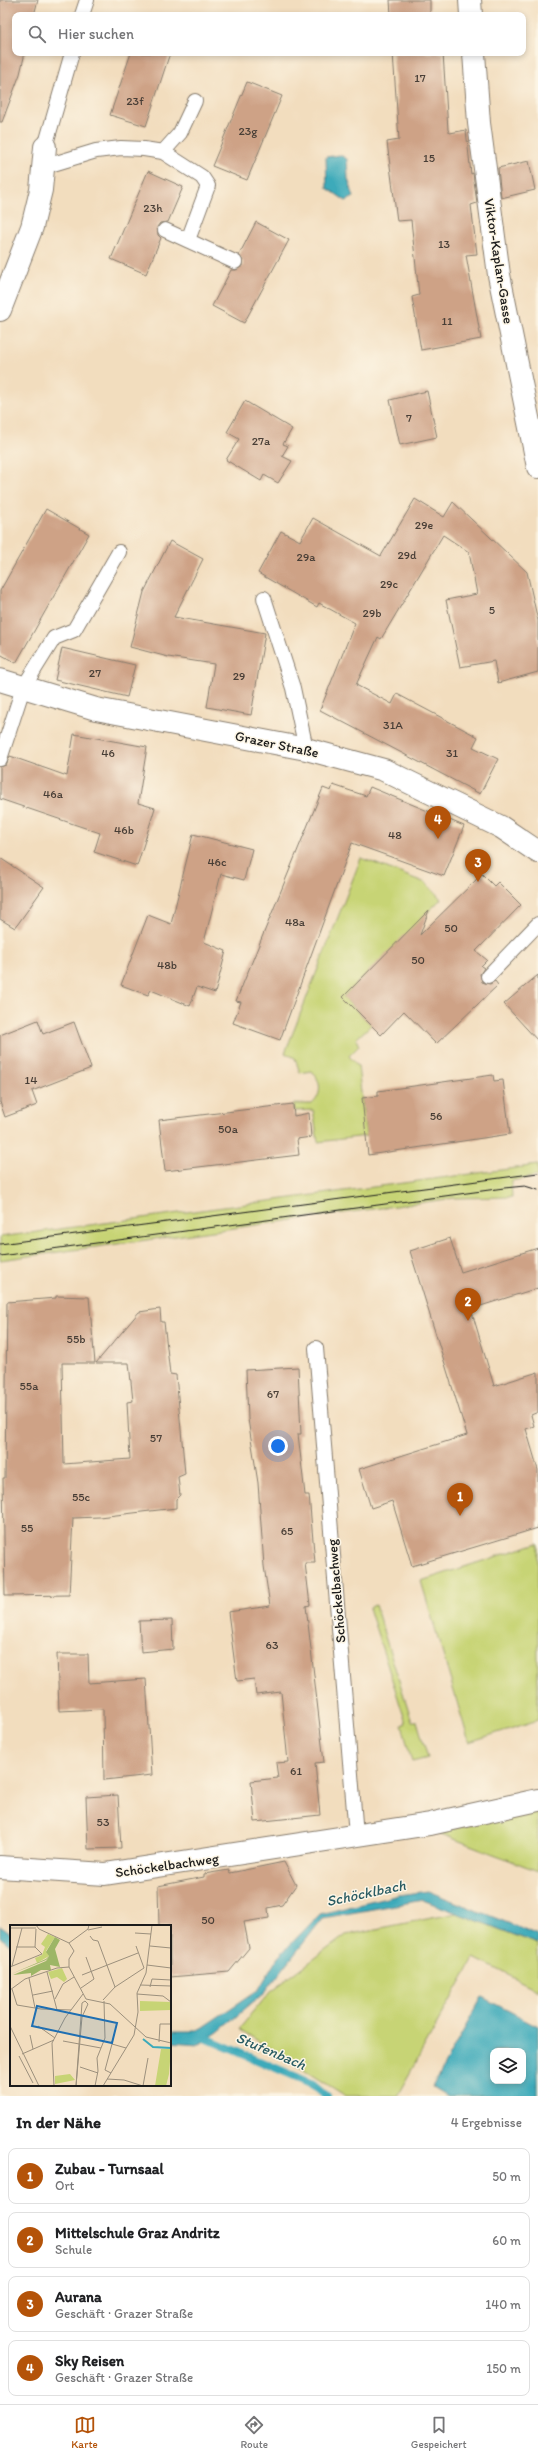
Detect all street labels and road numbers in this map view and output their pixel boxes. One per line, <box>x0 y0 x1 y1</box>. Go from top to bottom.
street label: Viktor-Kaplan-Gasse <box>480 197 517 325</box>
street label: Grazer Straße <box>233 727 321 762</box>
street label: Schöckelbachweg <box>323 1537 350 1644</box>
street label: Schöckelbachweg <box>114 1850 221 1881</box>

